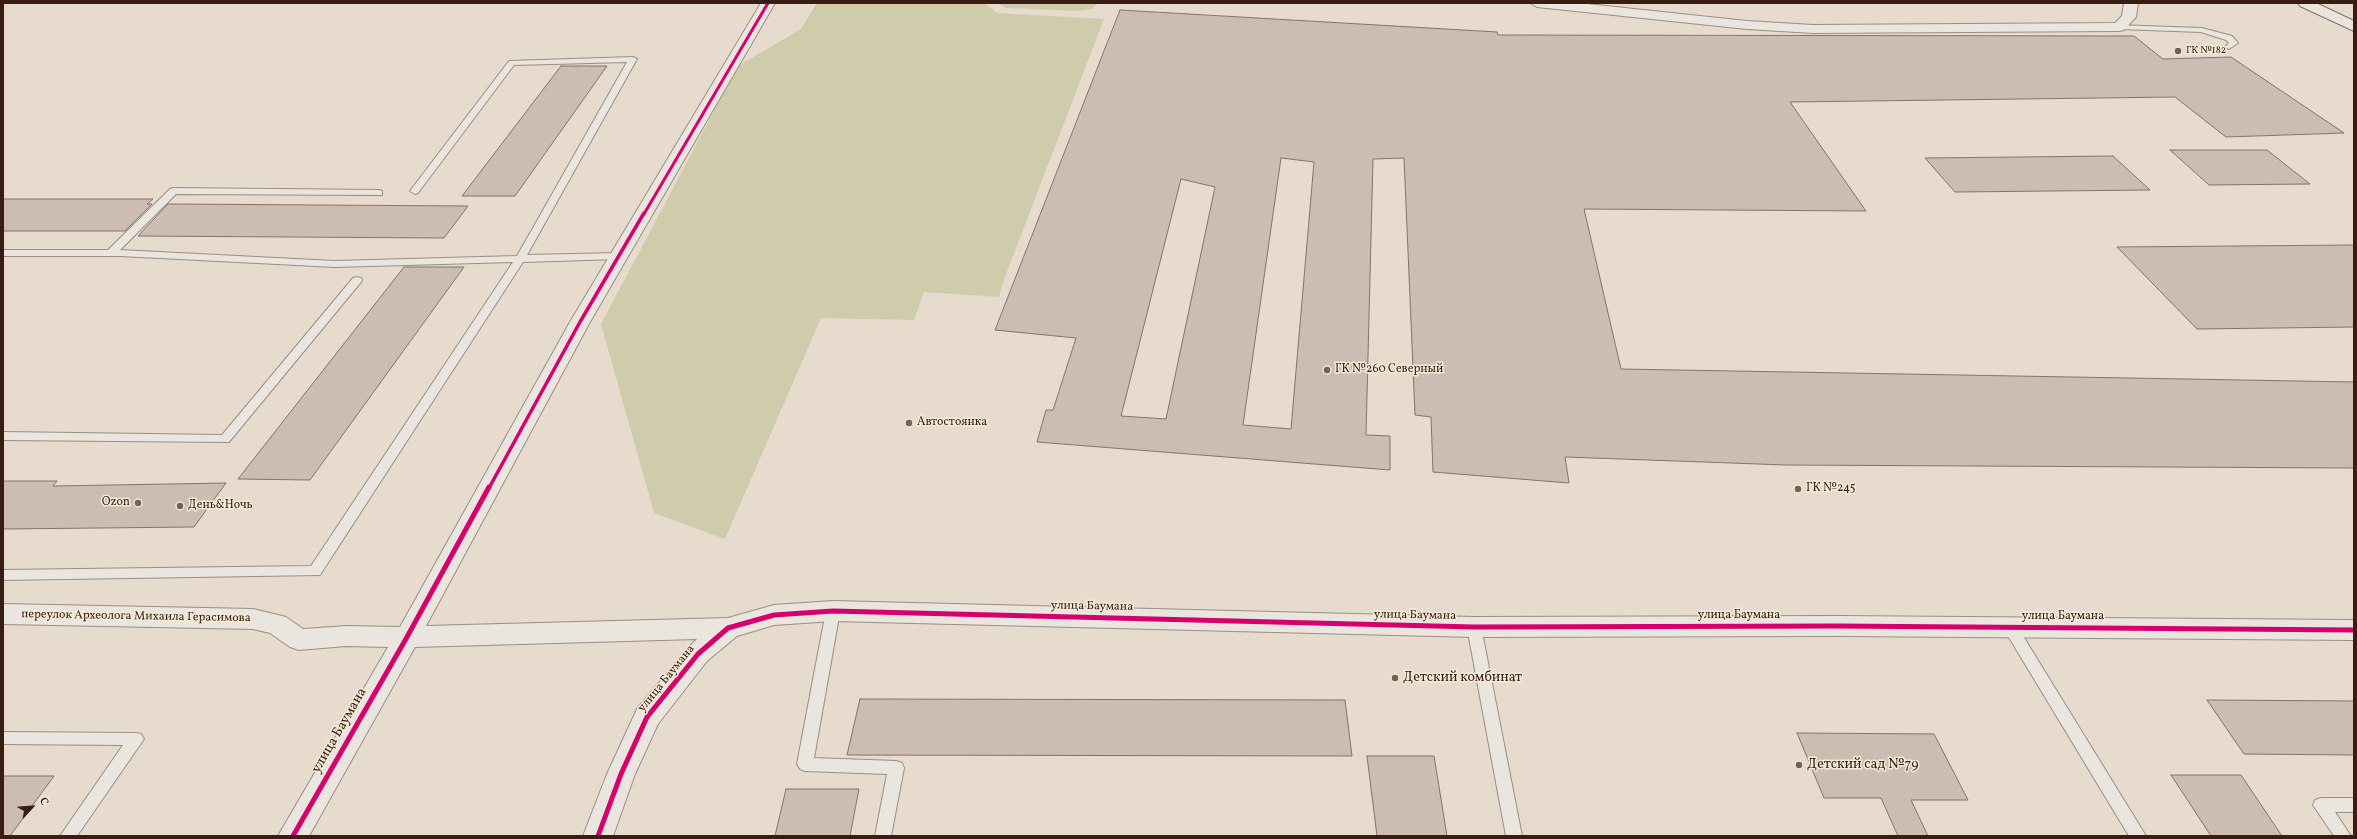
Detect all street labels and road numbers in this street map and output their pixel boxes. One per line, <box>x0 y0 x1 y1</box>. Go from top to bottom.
street label: улица Баумана <box>1051 599 1133 615</box>
street label: переулок Археолога Михаила Герасимова <box>21 608 251 626</box>
street label: улица Баумана <box>1374 608 1456 624</box>
street label: улица Баумана <box>1698 609 1780 623</box>
street label: улица Баумана <box>2022 610 2104 624</box>
street label: улица Баумана <box>636 642 698 716</box>
street label: улица Баумана <box>309 685 371 777</box>

